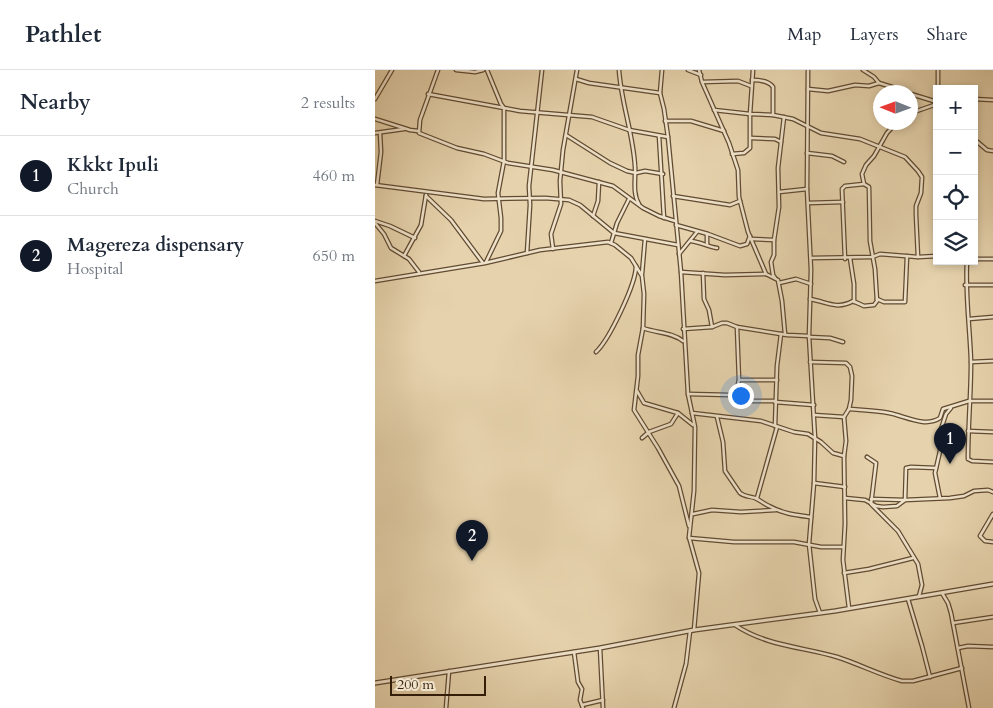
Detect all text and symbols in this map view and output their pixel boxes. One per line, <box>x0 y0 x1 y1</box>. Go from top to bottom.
text: Pathlet <box>25 18 102 51</box>
text: Map <box>787 22 822 47</box>
text: Layers <box>850 22 899 47</box>
text: Share <box>927 22 968 47</box>
north arrow <box>873 85 918 130</box>
map controls <box>933 85 978 265</box>
button: + <box>933 85 978 130</box>
text: Nearby <box>20 88 91 117</box>
text: 2 results <box>301 92 355 114</box>
button: − <box>933 130 978 175</box>
text: Kkkt Ipuli <box>67 152 159 178</box>
text: 1 <box>32 165 40 187</box>
text: 460 m <box>313 165 355 187</box>
button: locate <box>933 175 978 220</box>
text: Church <box>67 178 119 200</box>
button: layers <box>933 220 978 265</box>
text: Magereza dispensary <box>67 232 244 258</box>
text: 2 <box>32 245 40 267</box>
text: 650 m <box>313 245 355 267</box>
text: Hospital <box>67 258 123 280</box>
your location <box>728 383 754 409</box>
pin: 1 <box>934 423 966 464</box>
pin: 2 <box>456 520 488 561</box>
scale bar <box>390 673 486 696</box>
text: 200 m <box>397 675 434 694</box>

